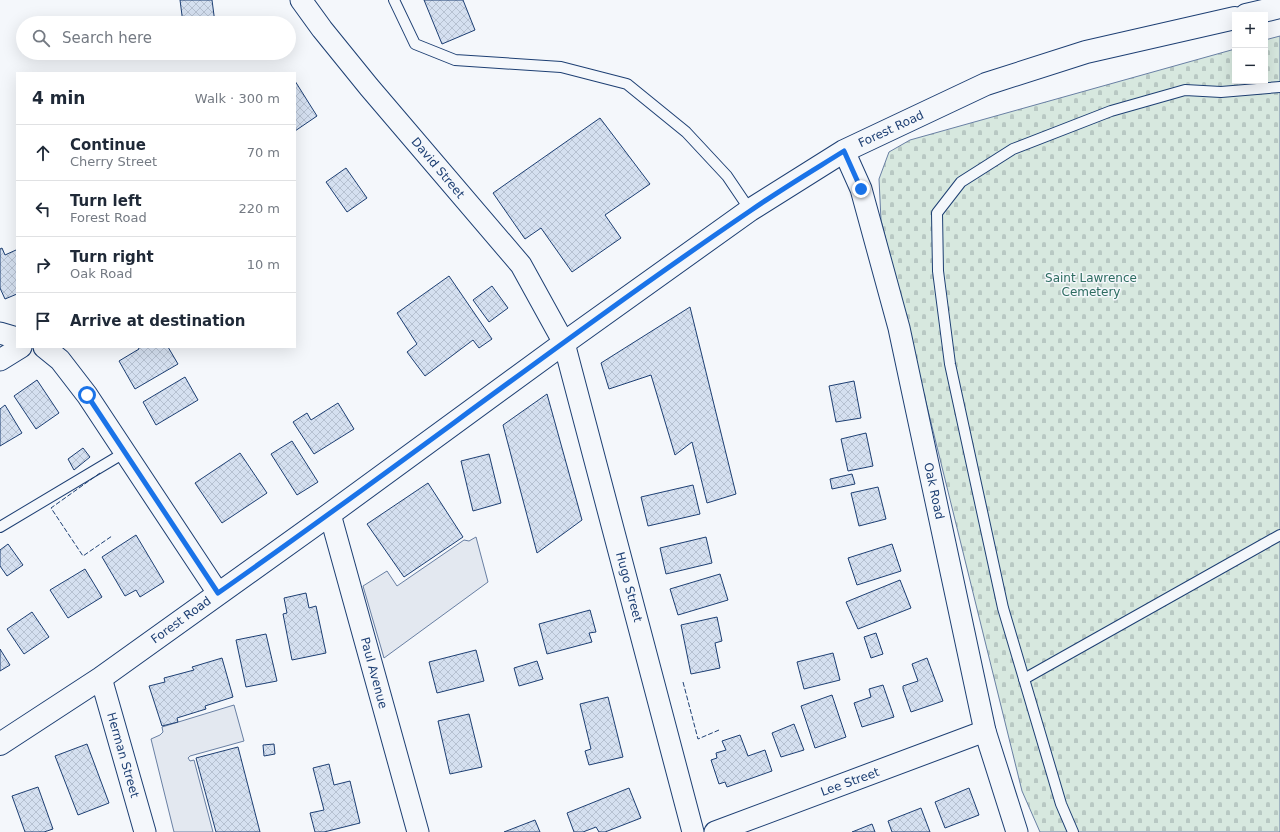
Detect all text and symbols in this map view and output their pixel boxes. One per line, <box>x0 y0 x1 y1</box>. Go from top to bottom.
map controls <box>1232 12 1268 84</box>
button: + <box>1232 12 1268 48</box>
search box <box>16 16 296 60</box>
icon: search <box>30 27 52 49</box>
text: Search here <box>62 29 152 47</box>
button: − <box>1232 48 1268 84</box>
text: 4 min <box>32 88 85 108</box>
text: Walk · 300 m <box>195 91 280 106</box>
street label: Forest Road <box>856 108 926 150</box>
street label: David Street <box>409 135 468 201</box>
text: Continue <box>70 136 146 154</box>
icon: ahead <box>32 142 54 164</box>
text: 70 m <box>247 145 280 160</box>
text: Cherry Street <box>70 154 157 169</box>
route end <box>852 180 870 198</box>
text: Turn left <box>70 192 142 210</box>
icon: left <box>32 198 54 220</box>
text: 220 m <box>238 201 280 216</box>
text: Forest Road <box>70 210 147 225</box>
text: Turn right <box>70 248 154 266</box>
icon: right <box>32 254 54 276</box>
text: 10 m <box>247 257 280 272</box>
text: Oak Road <box>70 266 132 281</box>
park label: Saint Lawrence Cemetery <box>1045 271 1137 299</box>
icon: arrive <box>32 310 54 332</box>
text: Arrive at destination <box>70 312 245 330</box>
route start <box>78 386 96 404</box>
street label: Oak Road <box>921 461 947 521</box>
street label: Hugo Street <box>613 550 645 624</box>
street label: Forest Road <box>148 594 214 646</box>
street label: Paul Avenue <box>358 636 390 710</box>
street label: Herman Street <box>104 711 142 800</box>
street label: Lee Street <box>819 765 882 799</box>

